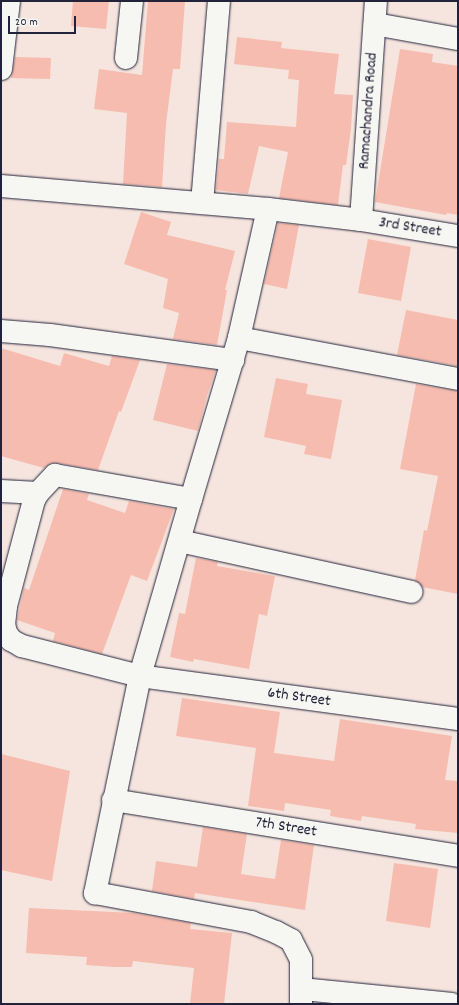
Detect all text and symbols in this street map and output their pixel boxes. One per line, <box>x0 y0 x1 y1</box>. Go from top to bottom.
scale bar <box>10 8 78 34</box>
text: 20 m <box>15 14 38 31</box>
street label: Ramachandra Road <box>355 52 383 170</box>
street label: 3rd Street <box>377 214 443 242</box>
street label: 6th Street <box>266 684 332 712</box>
street label: 7th Street <box>254 814 318 842</box>

